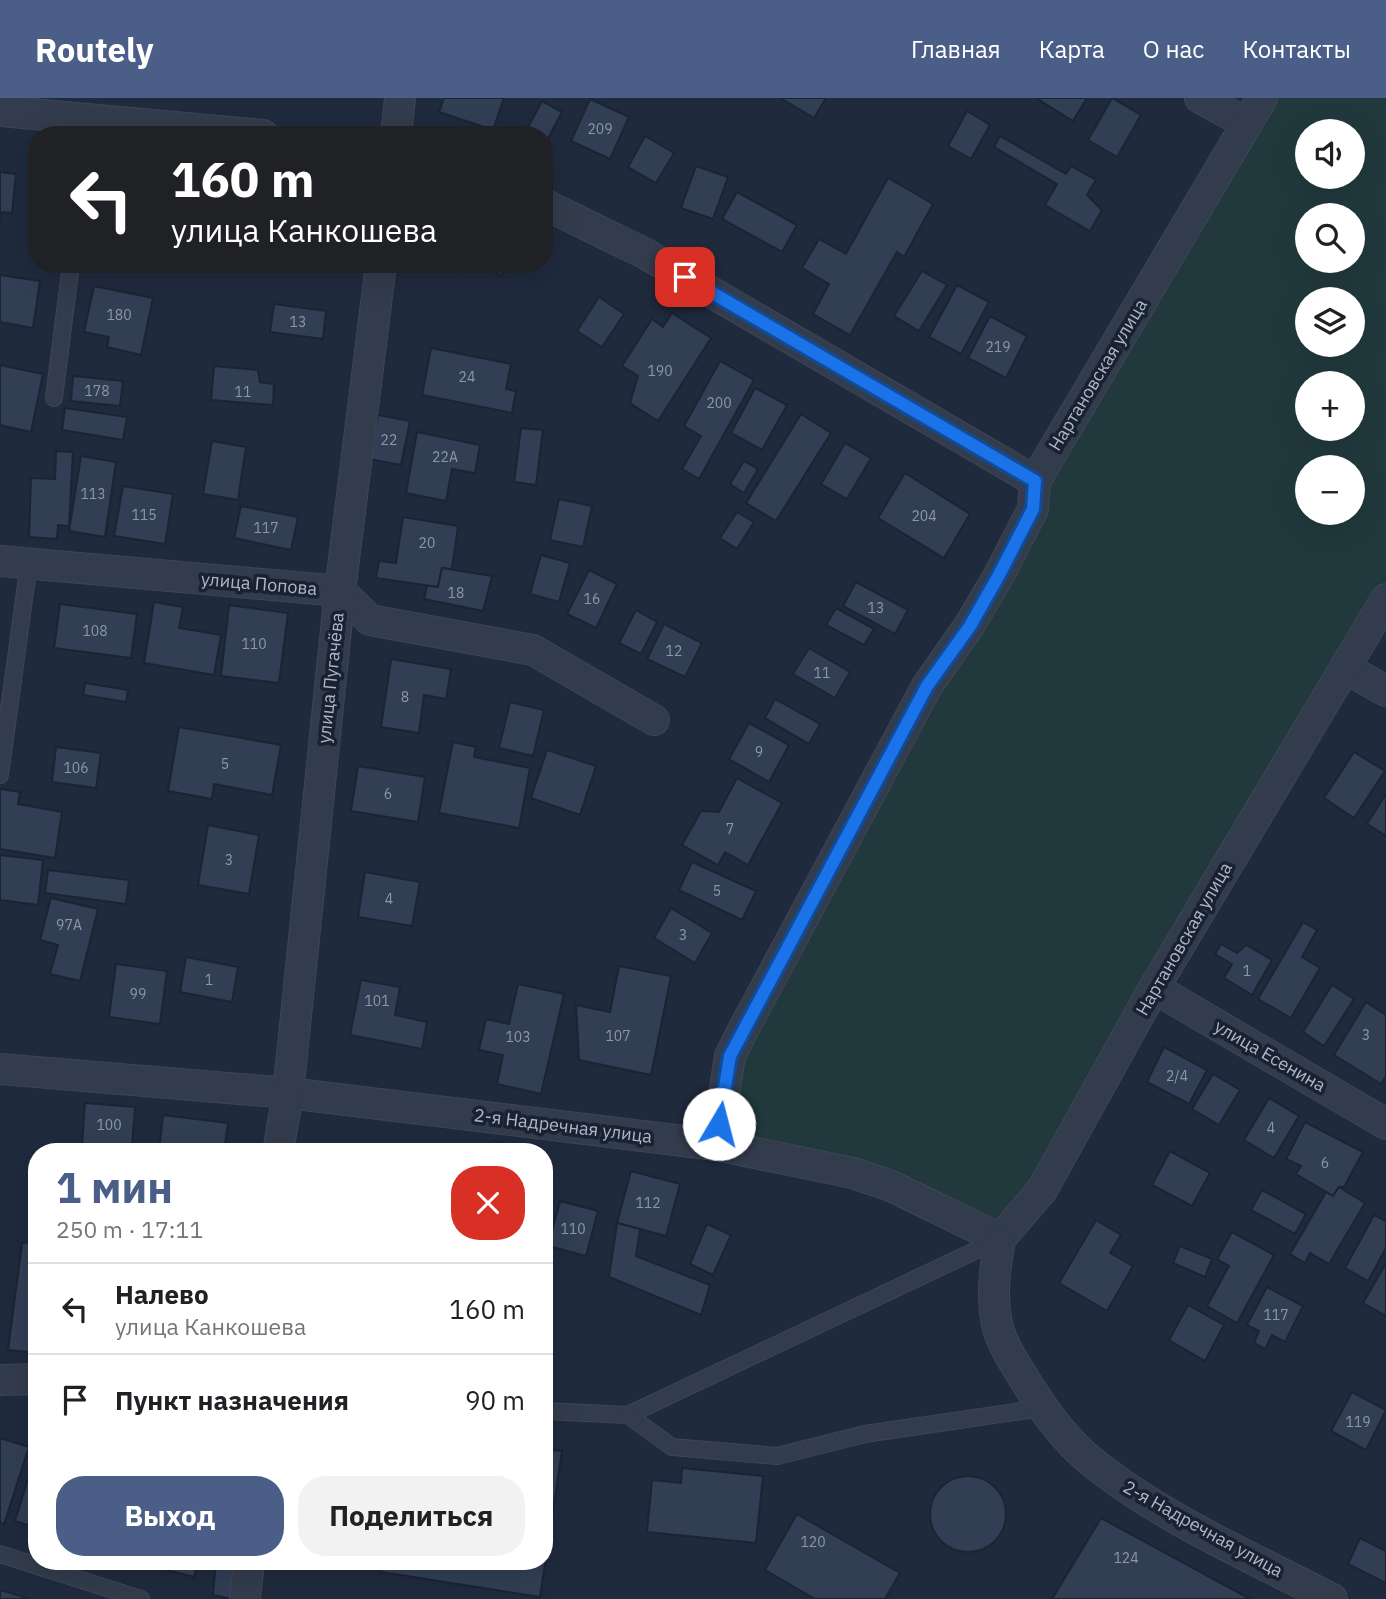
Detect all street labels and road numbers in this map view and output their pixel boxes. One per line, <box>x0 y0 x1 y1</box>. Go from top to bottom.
street label: Нартановская улица <box>1043 294 1152 455</box>
street label: улица Попова <box>200 567 319 600</box>
street label: улица Пугачёва <box>312 611 349 745</box>
street label: Нартановская улица <box>1130 858 1237 1020</box>
street label: улица Есенина <box>1211 1014 1330 1097</box>
street label: 2-я Надречная улица <box>473 1103 654 1148</box>
street label: 2-я Надречная улица <box>1119 1475 1288 1582</box>

